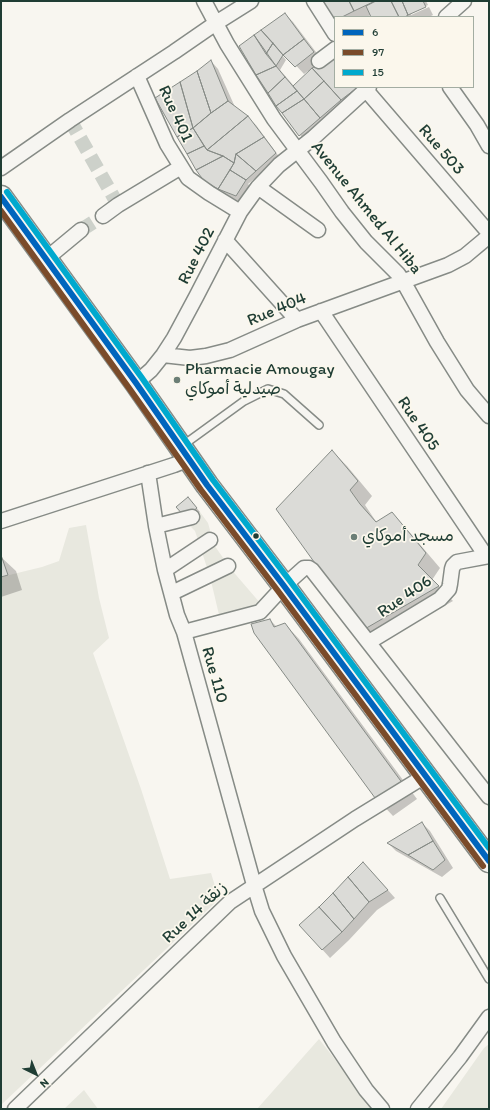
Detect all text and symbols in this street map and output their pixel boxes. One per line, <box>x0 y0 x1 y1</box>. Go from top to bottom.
legend <box>334 16 474 88</box>
text: 6 <box>372 25 378 39</box>
text: 97 <box>372 45 384 59</box>
text: 15 <box>372 65 384 79</box>
street label: Rue 401 <box>153 82 197 146</box>
street label: Rue 503 <box>414 121 468 179</box>
street label: Avenue Ahmed Al Hiba <box>306 138 426 278</box>
street label: Rue 402 <box>174 224 220 288</box>
street label: Rue 404 <box>244 288 310 332</box>
place label: Pharmacie Amougay صيدلية أموكاي <box>185 360 335 400</box>
marker: Pharmacie Amougay صيدلية أموكاي <box>172 375 182 385</box>
street label: Rue 405 <box>392 393 444 455</box>
place label: مسجد أموكاي <box>362 527 454 547</box>
unlabelled marker <box>251 531 261 541</box>
marker: مسجد أموكاي <box>349 532 359 542</box>
street label: Rue 406 <box>374 571 436 623</box>
street label: Rue 110 <box>196 644 232 706</box>
street label: Rue 14 زنقة <box>158 878 232 948</box>
north arrow <box>16 1054 56 1094</box>
text: N <box>37 1076 52 1090</box>

